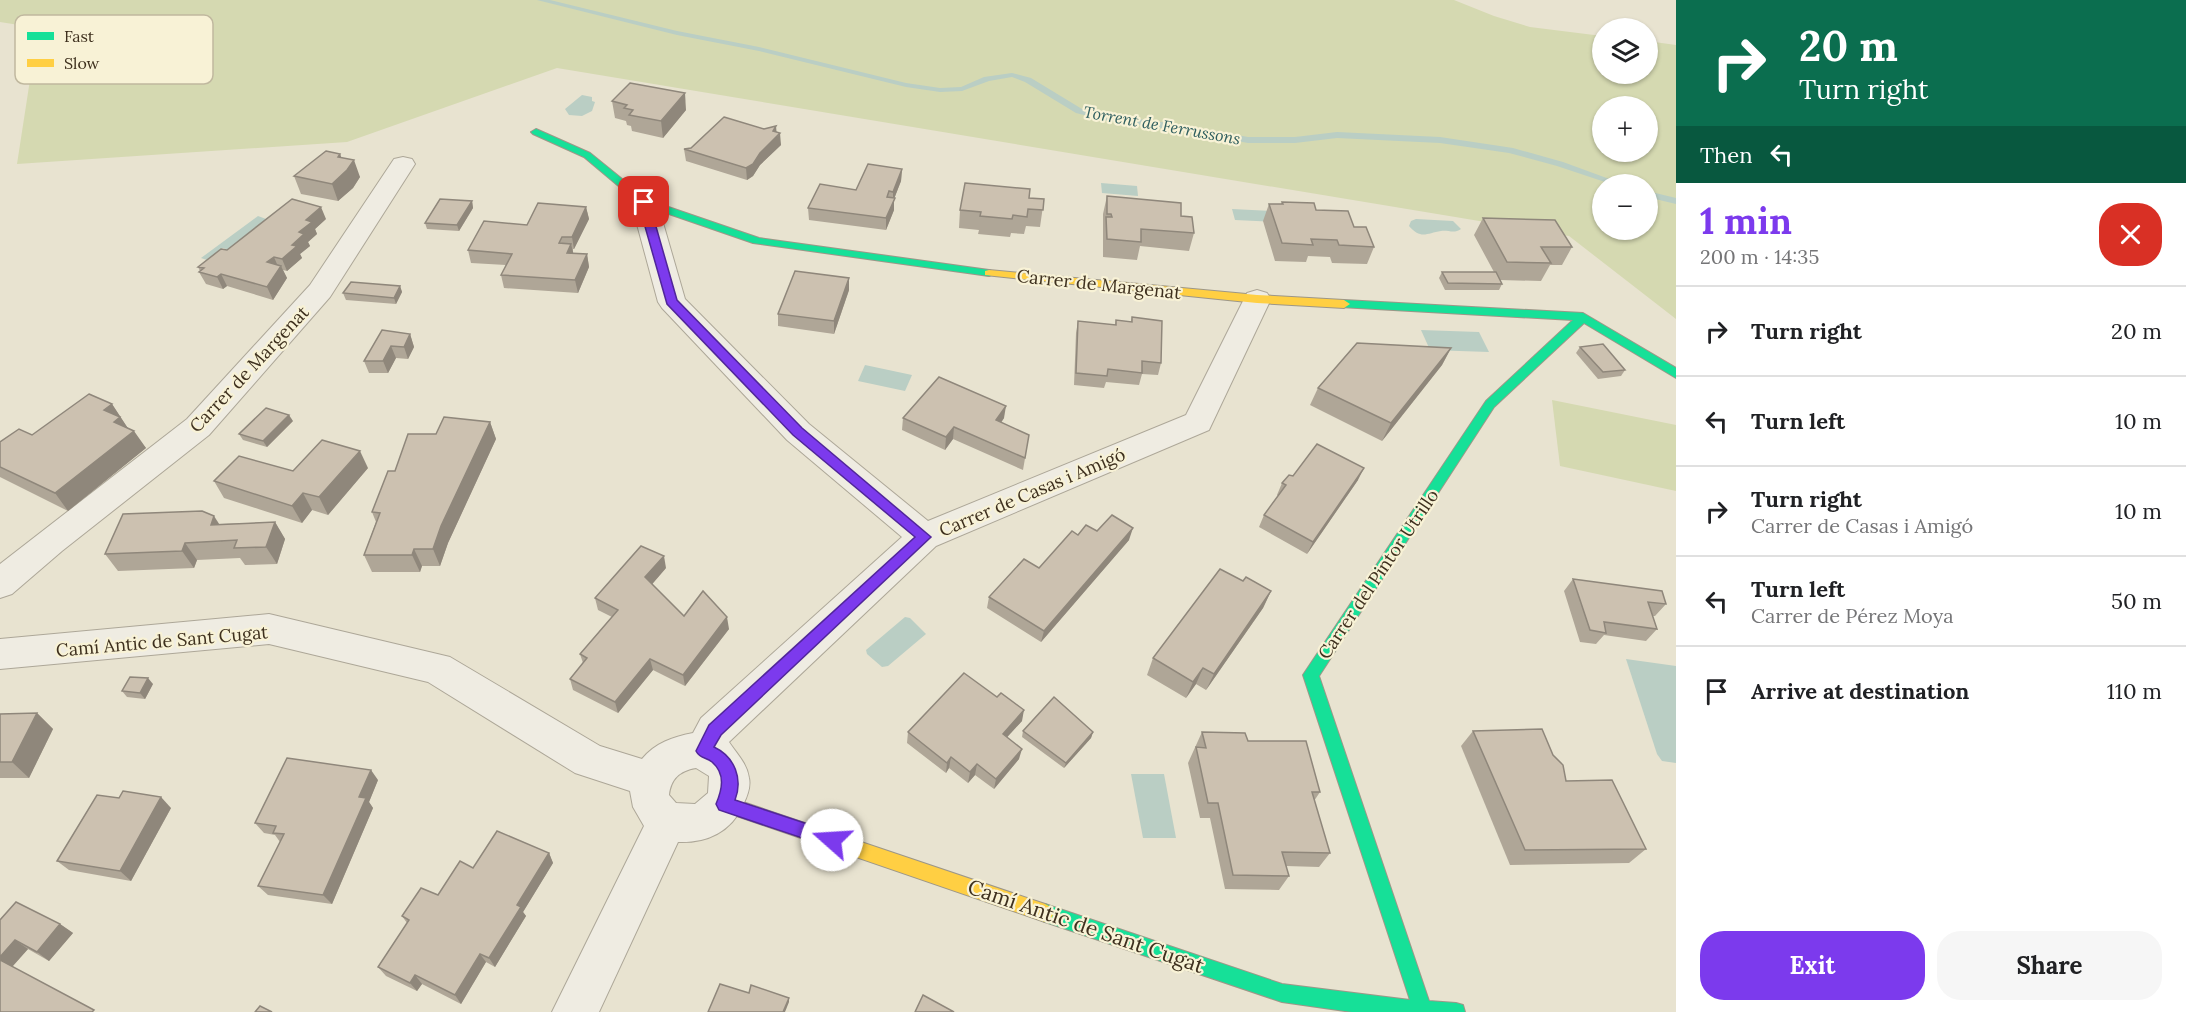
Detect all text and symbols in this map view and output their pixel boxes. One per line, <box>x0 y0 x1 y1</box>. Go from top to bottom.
legend <box>15 15 213 84</box>
map controls <box>1592 18 1658 240</box>
button: layers <box>1592 18 1658 84</box>
text: 20 m <box>1799 19 1898 73</box>
icon: right <box>1700 24 1778 102</box>
text: Fast <box>64 26 95 46</box>
text: Slow <box>64 53 100 73</box>
text: Turn right <box>1799 72 1928 106</box>
button: + <box>1592 96 1658 162</box>
water label: Torrent de Ferrussons <box>1082 101 1242 149</box>
icon: left <box>1765 138 1798 171</box>
text: Then <box>1700 141 1753 169</box>
button: − <box>1592 174 1658 240</box>
pin <box>618 176 669 227</box>
icon: arrive <box>627 185 660 218</box>
text: 1 min <box>1700 198 1792 244</box>
button: close <box>2099 203 2162 266</box>
text: 200 m · 14:35 <box>1700 244 1819 269</box>
street label: Carrer de Margenat <box>1016 264 1182 304</box>
street label: Carrer de Margenat <box>184 301 314 437</box>
icon: right <box>1700 315 1733 348</box>
text: Turn right <box>1751 317 1862 345</box>
text: 20 m <box>2111 317 2162 345</box>
icon: left <box>1700 405 1733 438</box>
text: Turn left <box>1751 407 1845 435</box>
text: 10 m <box>2115 407 2162 435</box>
street label: Carrer de Casas i Amigó <box>935 442 1129 542</box>
street label: Carrer del Pintor Utrillo <box>1313 485 1443 663</box>
text: Turn right <box>1751 485 1862 513</box>
icon: right <box>1700 495 1733 528</box>
text: 10 m <box>2115 497 2162 525</box>
text: Carrer de Casas i Amigó <box>1751 513 1973 538</box>
text: Turn left <box>1751 575 1845 603</box>
icon: left <box>1700 585 1733 618</box>
text: 50 m <box>2111 587 2162 615</box>
text: Carrer de Pérez Moya <box>1751 603 1954 628</box>
street label: Camí Antic de Sant Cugat <box>55 620 269 662</box>
icon: arrive <box>1700 675 1733 708</box>
text: Arrive at destination <box>1751 677 1969 705</box>
text: 110 m <box>2107 677 2162 705</box>
position arrow <box>800 808 864 872</box>
street label: Camí Antic de Sant Cugat <box>964 873 1209 979</box>
button: Exit <box>1700 931 1925 1000</box>
button: Share <box>1937 931 2162 1000</box>

